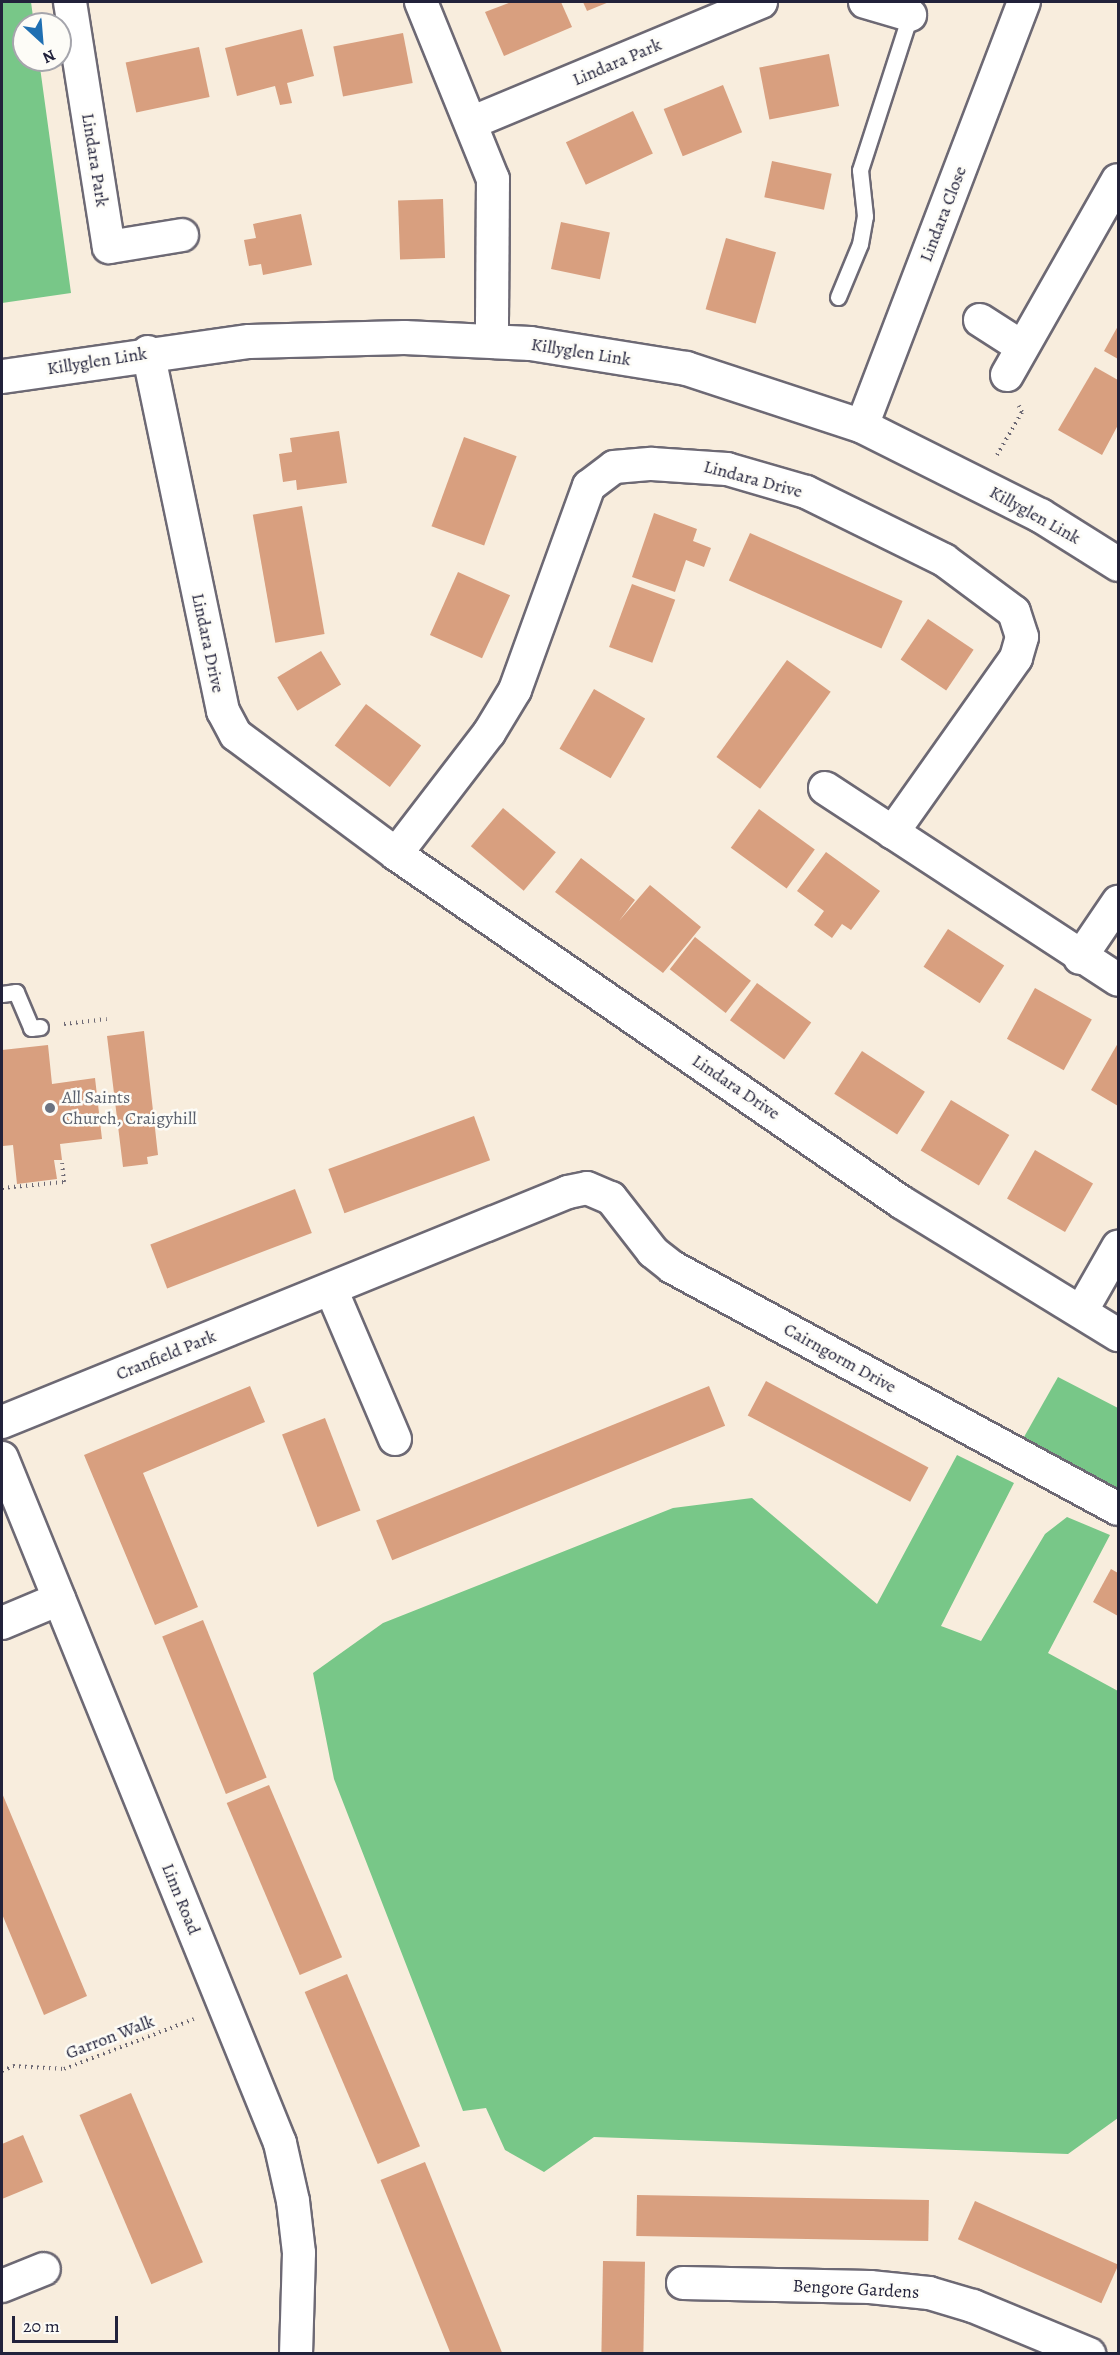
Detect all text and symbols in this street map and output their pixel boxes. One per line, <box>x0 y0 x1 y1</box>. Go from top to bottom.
north arrow <box>12 12 72 72</box>
street label: Lindara Park <box>569 34 665 90</box>
text: N <box>39 44 59 69</box>
street label: Lindara Park <box>77 112 113 208</box>
street label: Lindara Close <box>915 163 971 265</box>
street label: Killyglen Link <box>530 333 632 371</box>
street label: Killyglen Link <box>46 342 148 380</box>
street label: Lindara Drive <box>701 455 805 503</box>
street label: Killyglen Link <box>986 481 1084 549</box>
street label: Lindara Drive <box>187 591 229 695</box>
street label: Lindara Drive <box>688 1050 784 1124</box>
place label: All Saints Church, Craigyhill <box>62 1087 197 1130</box>
marker: All Saints Church, Craigyhill <box>43 1101 57 1115</box>
street label: Cairngorm Drive <box>780 1318 900 1398</box>
street label: Cranfield Park <box>113 1325 219 1385</box>
street label: Linn Road <box>157 1860 205 1938</box>
street label: Garron Walk <box>63 2010 157 2064</box>
street label: Bengore Gardens <box>792 2275 920 2303</box>
scale bar <box>15 2304 122 2342</box>
text: 20 m <box>23 2314 60 2338</box>

